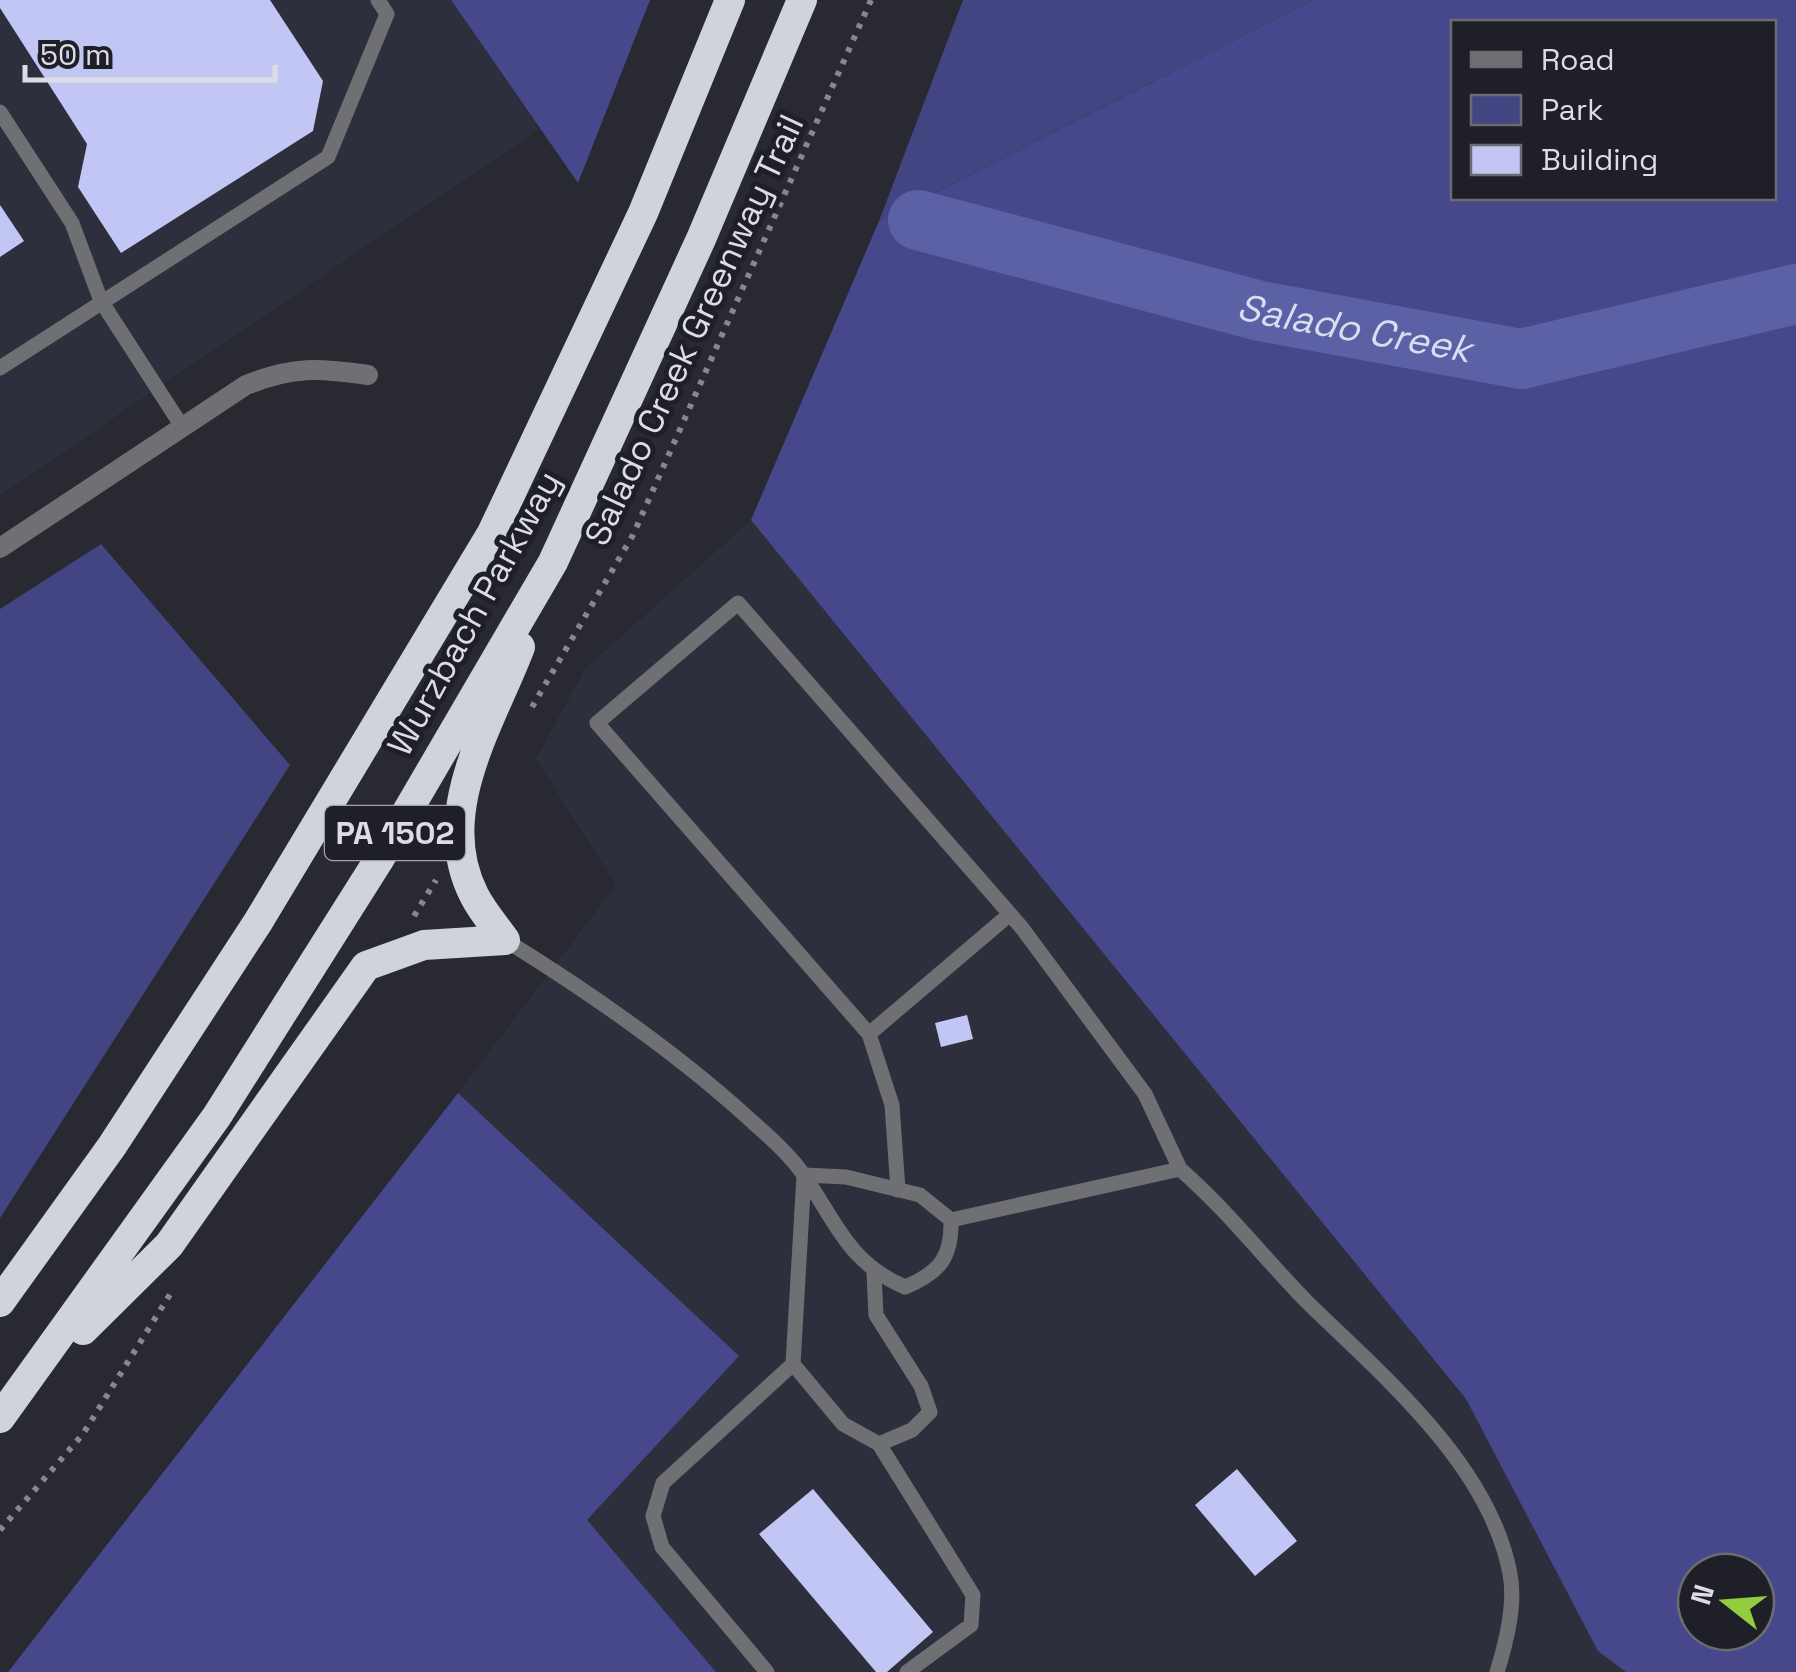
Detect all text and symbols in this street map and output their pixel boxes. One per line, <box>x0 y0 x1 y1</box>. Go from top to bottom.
scale bar <box>25 20 275 82</box>
legend <box>1451 20 1776 200</box>
text: 50 m <box>40 35 111 74</box>
text: Road <box>1541 40 1615 79</box>
text: Park <box>1541 90 1603 129</box>
street label: Salado Creek Greenway Trail <box>575 108 813 552</box>
text: Building <box>1541 140 1658 179</box>
water label: Salado Creek <box>1232 282 1480 374</box>
street label: Wurzbach Parkway <box>378 463 570 763</box>
road number: PA 1502 <box>325 806 465 860</box>
north arrow <box>1676 1552 1776 1652</box>
text: N <box>1682 1580 1722 1609</box>

